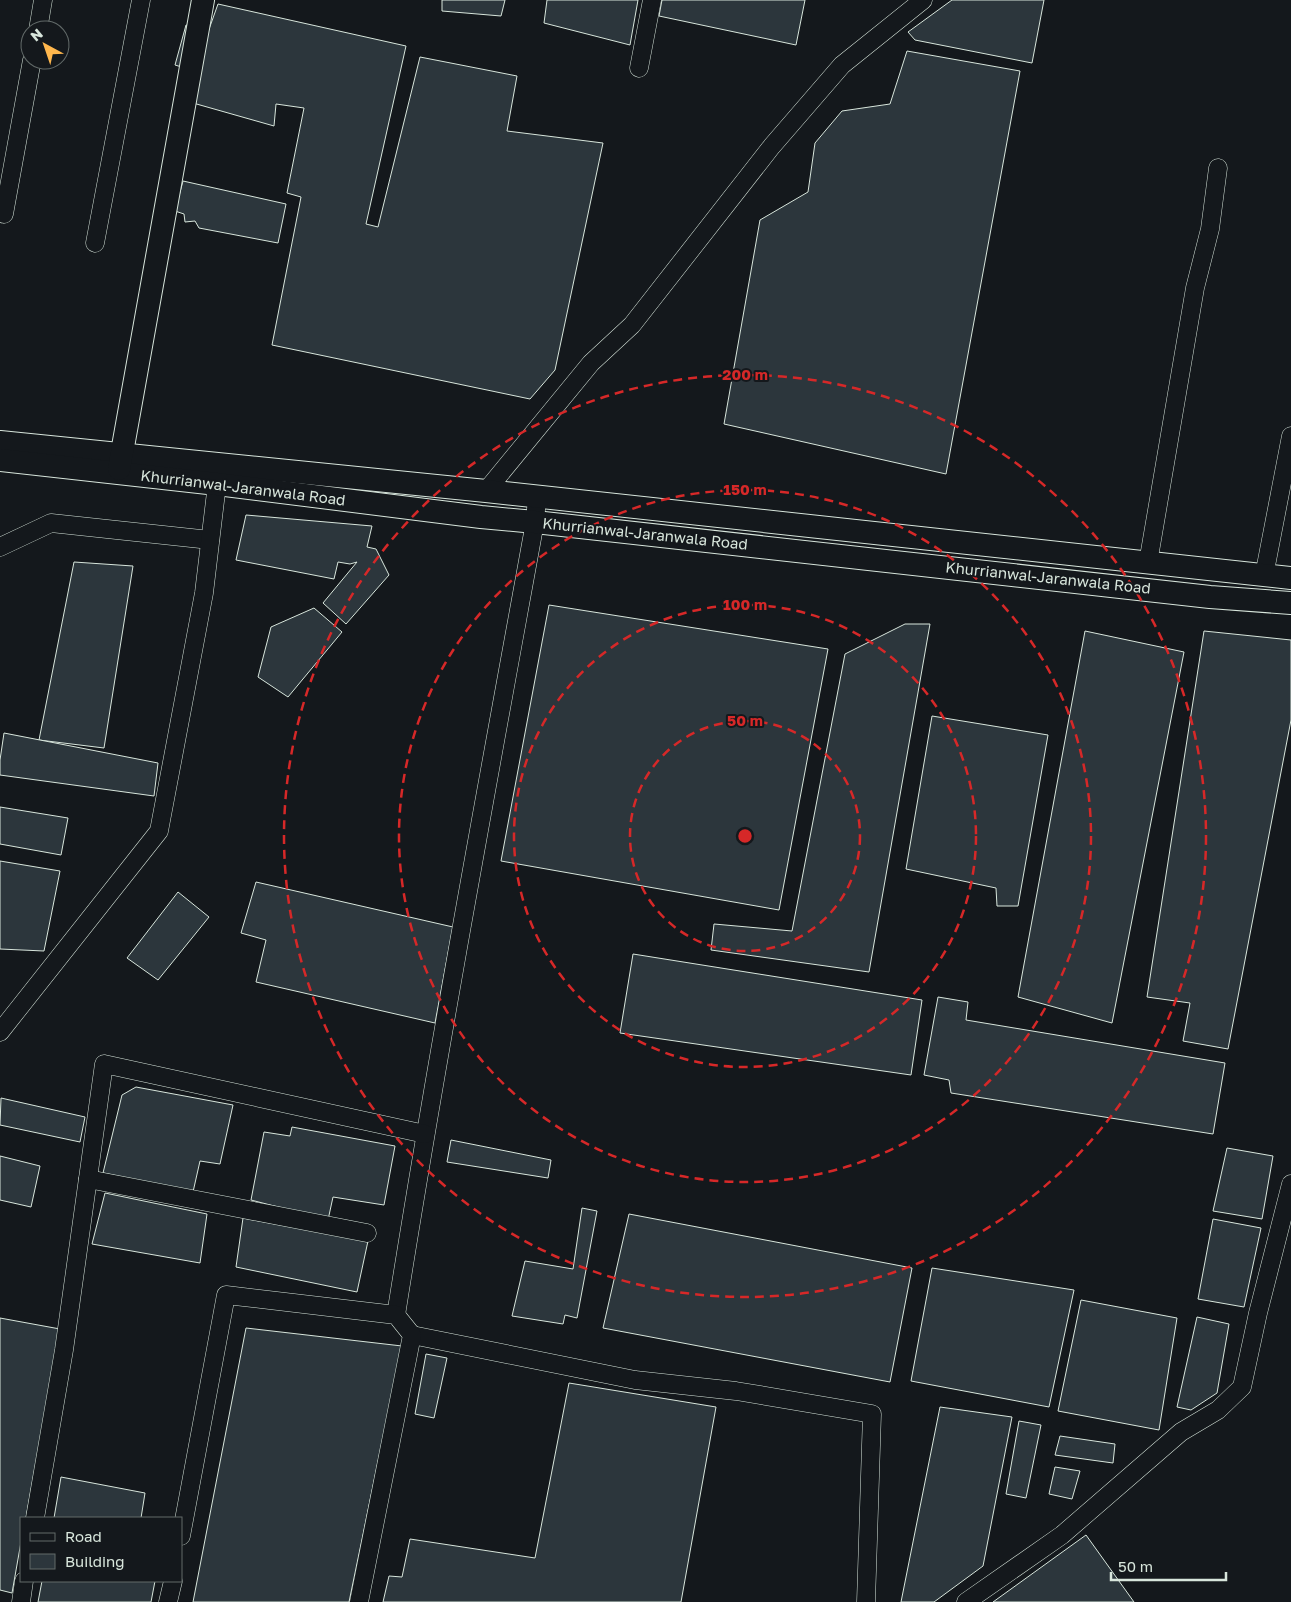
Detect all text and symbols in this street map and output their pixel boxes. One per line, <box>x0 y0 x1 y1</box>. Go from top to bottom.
north arrow <box>20 20 70 70</box>
text: N <box>27 25 46 45</box>
text: 200 m <box>722 365 768 383</box>
street label: Khurrianwal-Jaranwala Road <box>140 466 347 509</box>
text: 150 m <box>723 480 767 498</box>
street label: Khurrianwal-Jaranwala Road <box>542 513 749 553</box>
street label: Khurrianwal-Jaranwala Road <box>945 557 1152 597</box>
text: 100 m <box>723 595 767 613</box>
text: 50 m <box>727 711 763 729</box>
centre of rings <box>736 827 754 845</box>
legend <box>20 1517 182 1582</box>
text: Road <box>65 1527 102 1545</box>
scale bar <box>1111 1550 1226 1582</box>
text: Building <box>65 1552 125 1570</box>
text: 50 m <box>1118 1557 1153 1575</box>

